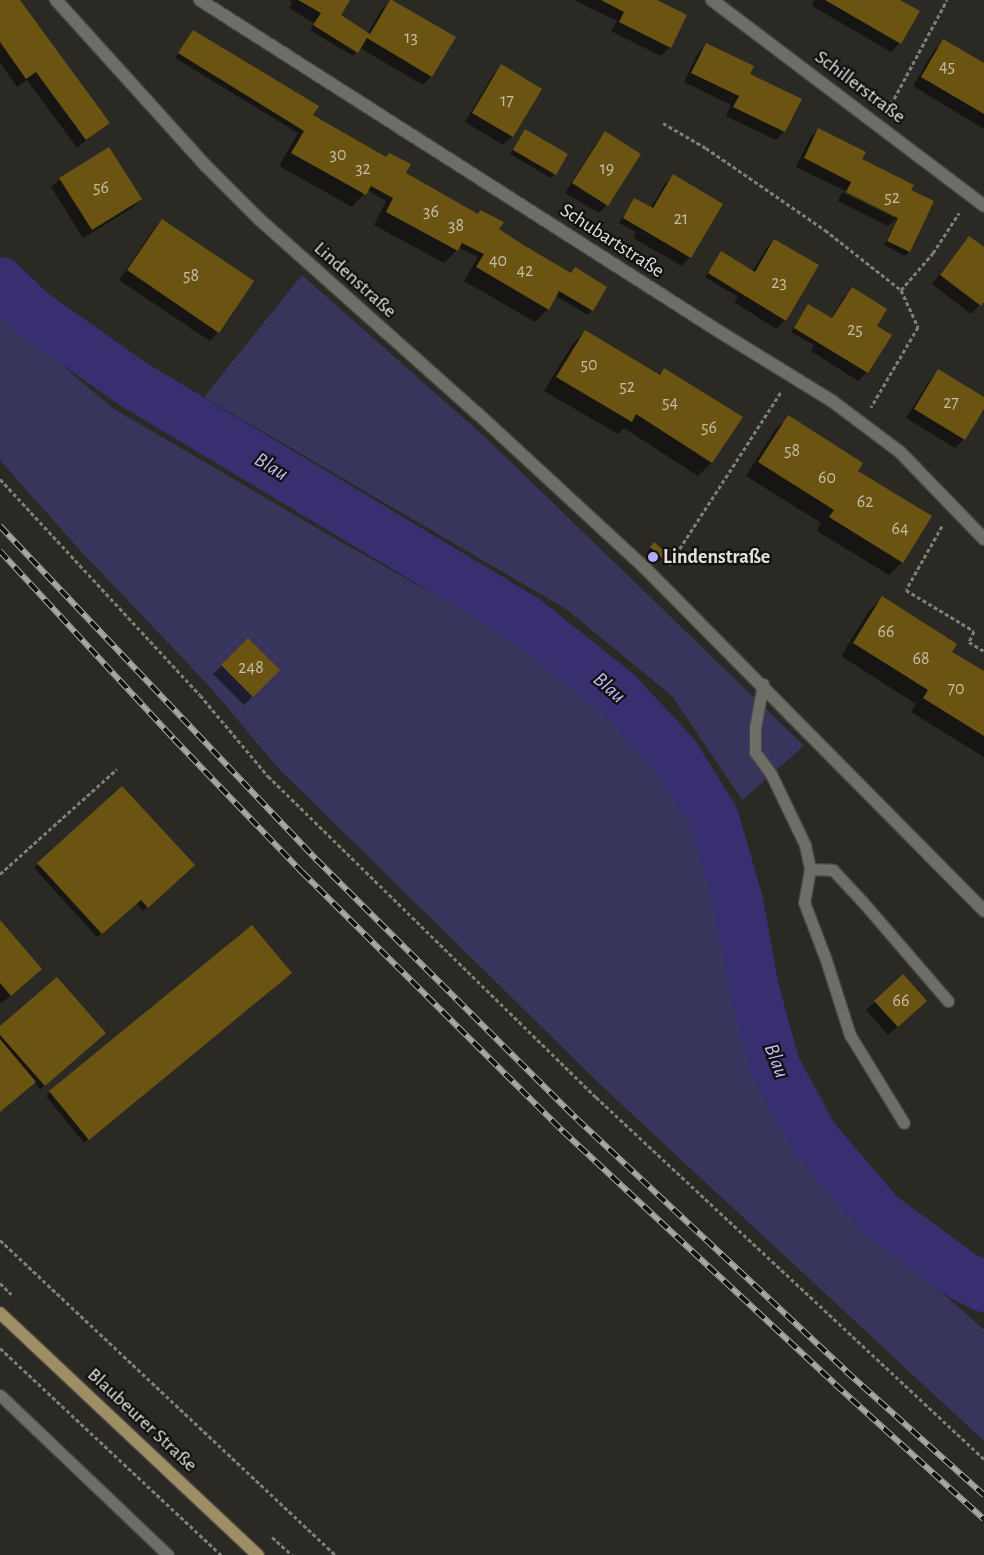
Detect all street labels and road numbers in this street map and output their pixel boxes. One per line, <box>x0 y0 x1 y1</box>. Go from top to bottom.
street label: Schillerstraße <box>810 45 910 129</box>
street label: Schubartstraße <box>556 199 668 283</box>
street label: Lindenstraße <box>309 237 401 323</box>
street label: Blaubeurer Straße <box>82 1363 202 1477</box>

